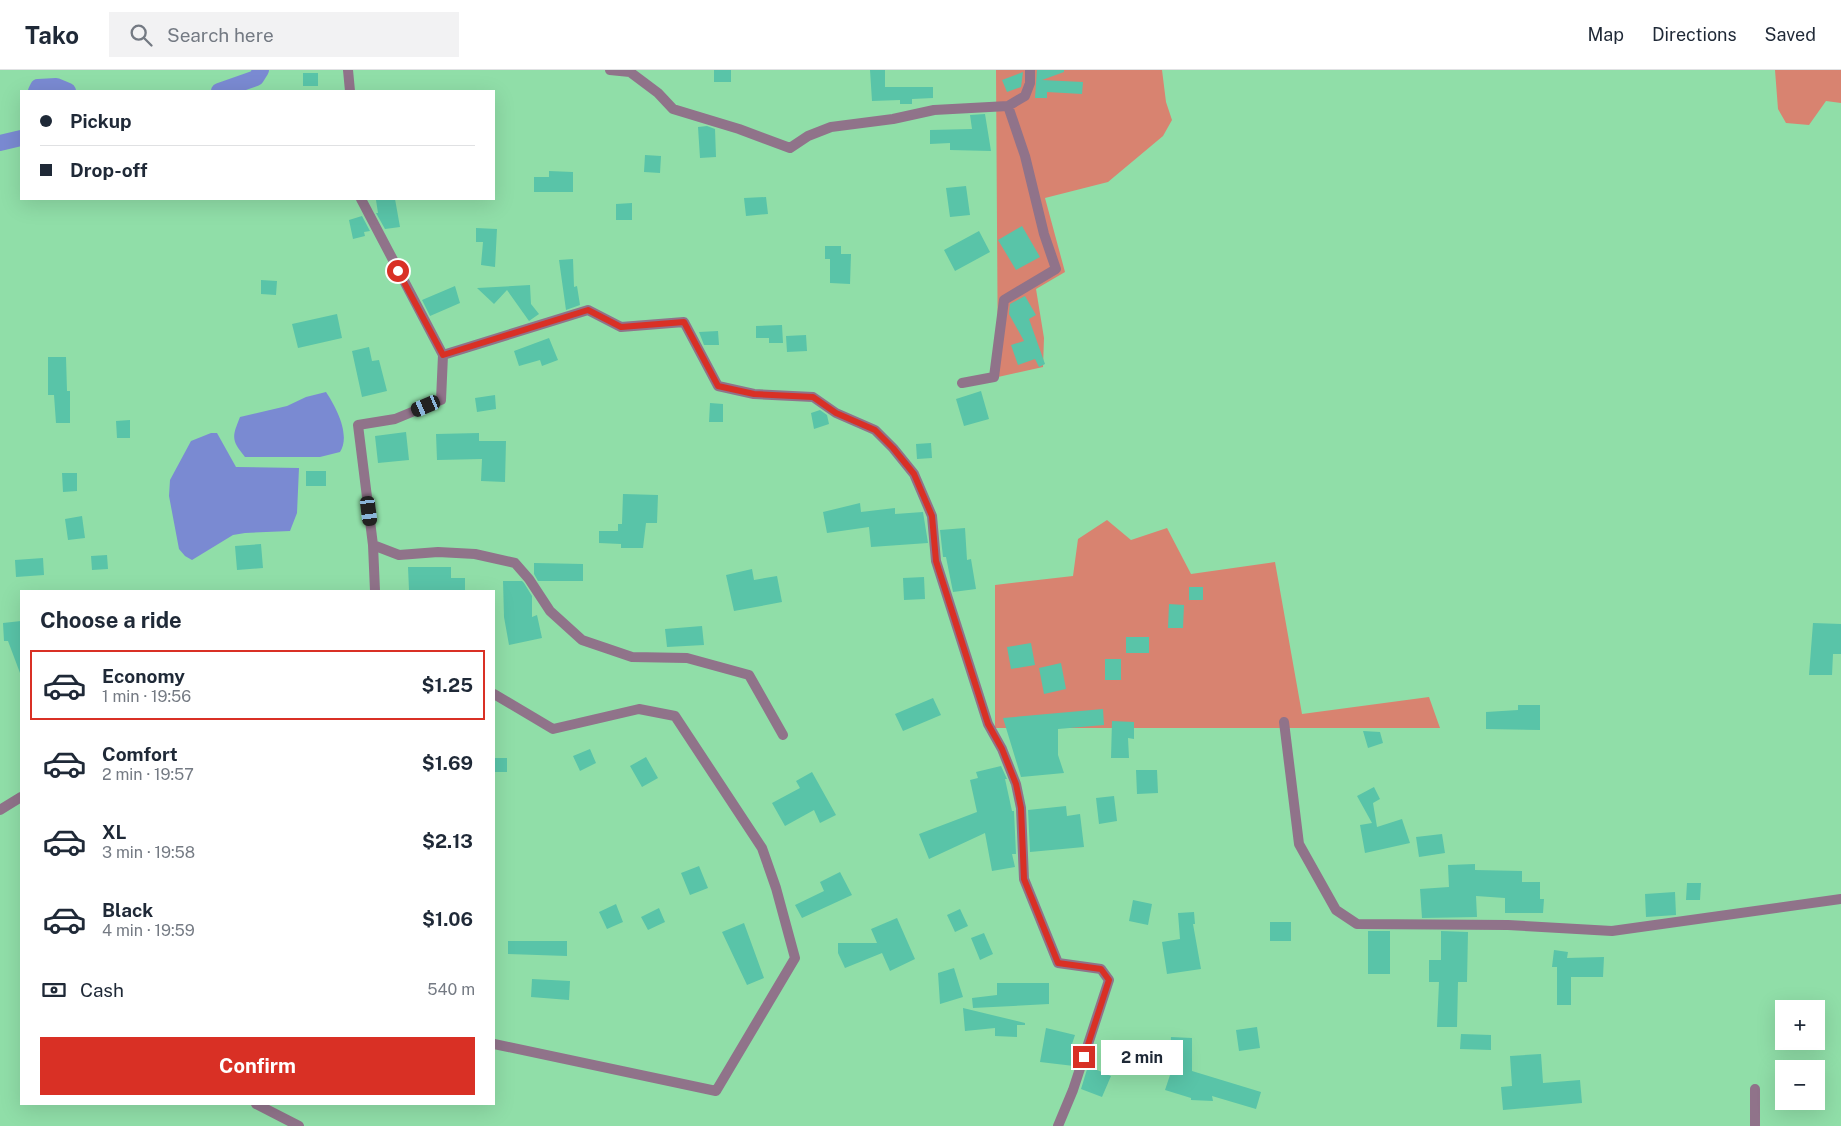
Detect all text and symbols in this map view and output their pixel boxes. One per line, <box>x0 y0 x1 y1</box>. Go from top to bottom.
search box <box>109 12 459 57</box>
text: Tako <box>25 21 79 49</box>
icon: search <box>127 21 155 49</box>
text: Search here <box>167 24 274 46</box>
text: Map <box>1587 24 1624 45</box>
text: Directions <box>1652 24 1737 45</box>
text: Saved <box>1765 24 1816 45</box>
text: Pickup <box>70 110 132 132</box>
text: Drop-off <box>70 159 147 181</box>
route start <box>387 260 409 282</box>
car <box>409 393 442 419</box>
car <box>359 495 378 527</box>
text: Choose a ride <box>40 607 182 633</box>
icon: car <box>42 663 87 708</box>
text: Economy <box>102 665 185 687</box>
text: $1.25 <box>422 674 473 696</box>
text: 1 min · 19:56 <box>102 687 191 706</box>
icon: car <box>42 741 87 786</box>
text: Comfort <box>102 743 178 765</box>
text: $1.69 <box>422 752 473 774</box>
text: 2 min · 19:57 <box>102 765 194 784</box>
icon: car <box>42 819 87 864</box>
text: XL <box>102 821 127 843</box>
text: $2.13 <box>422 830 473 852</box>
text: 3 min · 19:58 <box>102 843 195 862</box>
icon: car <box>42 897 87 942</box>
text: Black <box>102 899 153 921</box>
text: $1.06 <box>422 908 473 930</box>
text: 4 min · 19:59 <box>102 921 195 940</box>
icon: cash <box>40 976 68 1004</box>
text: Cash <box>80 979 124 1001</box>
text: 540 m <box>427 980 475 999</box>
map controls <box>1775 1000 1825 1110</box>
button: + <box>1775 1000 1825 1050</box>
button: Confirm <box>40 1037 475 1095</box>
callout: 2 min <box>1102 1040 1184 1074</box>
route end <box>1073 1046 1095 1068</box>
text: 2 min <box>1121 1048 1163 1067</box>
button: − <box>1775 1060 1825 1110</box>

